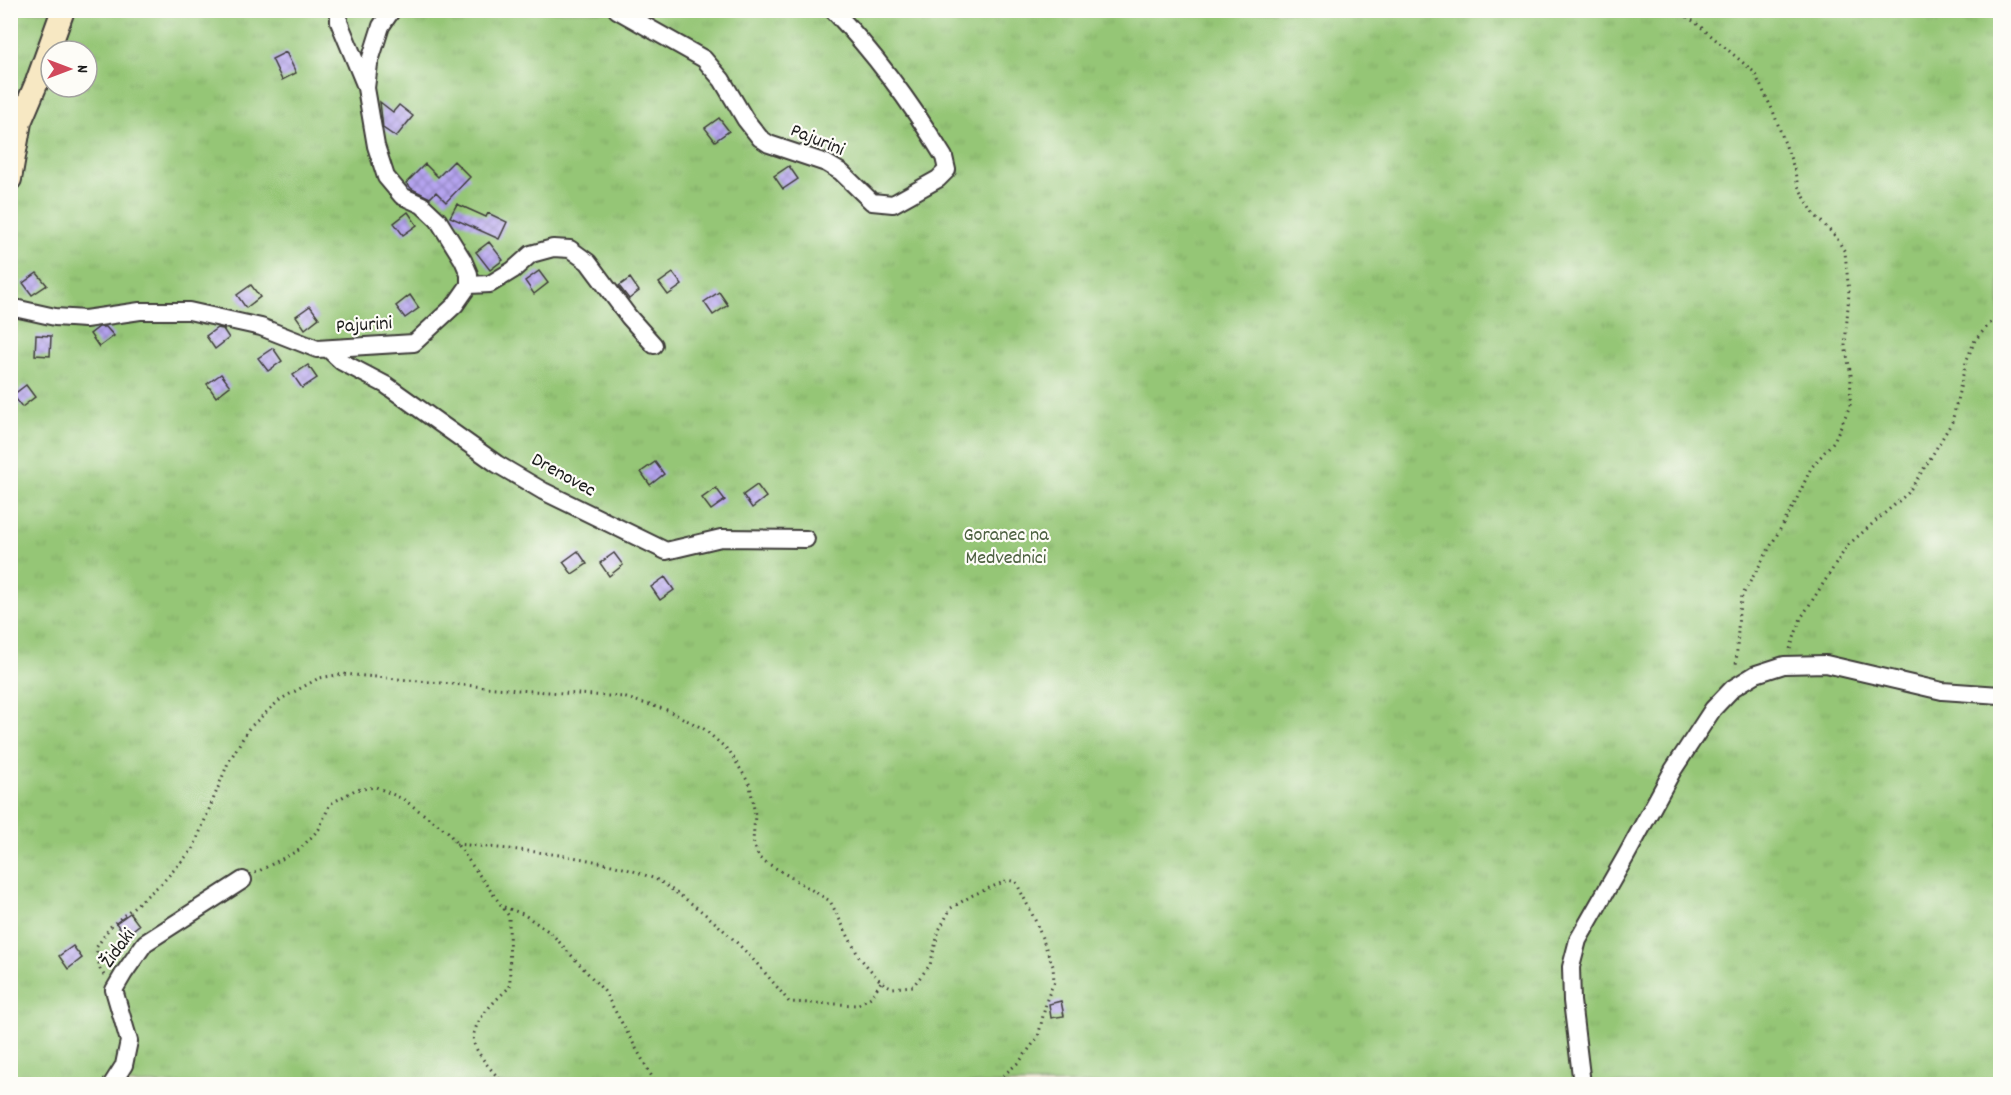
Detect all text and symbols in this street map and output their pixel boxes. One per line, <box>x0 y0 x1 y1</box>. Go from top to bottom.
north arrow <box>39 39 99 99</box>
text: N <box>70 65 93 73</box>
street label: Pajurini <box>786 117 849 165</box>
street label: Pajurini <box>335 310 393 342</box>
street label: Drenovec <box>526 447 600 505</box>
park label: Goranec na Medvednici <box>963 522 1049 573</box>
street label: Židaki <box>95 923 143 975</box>

